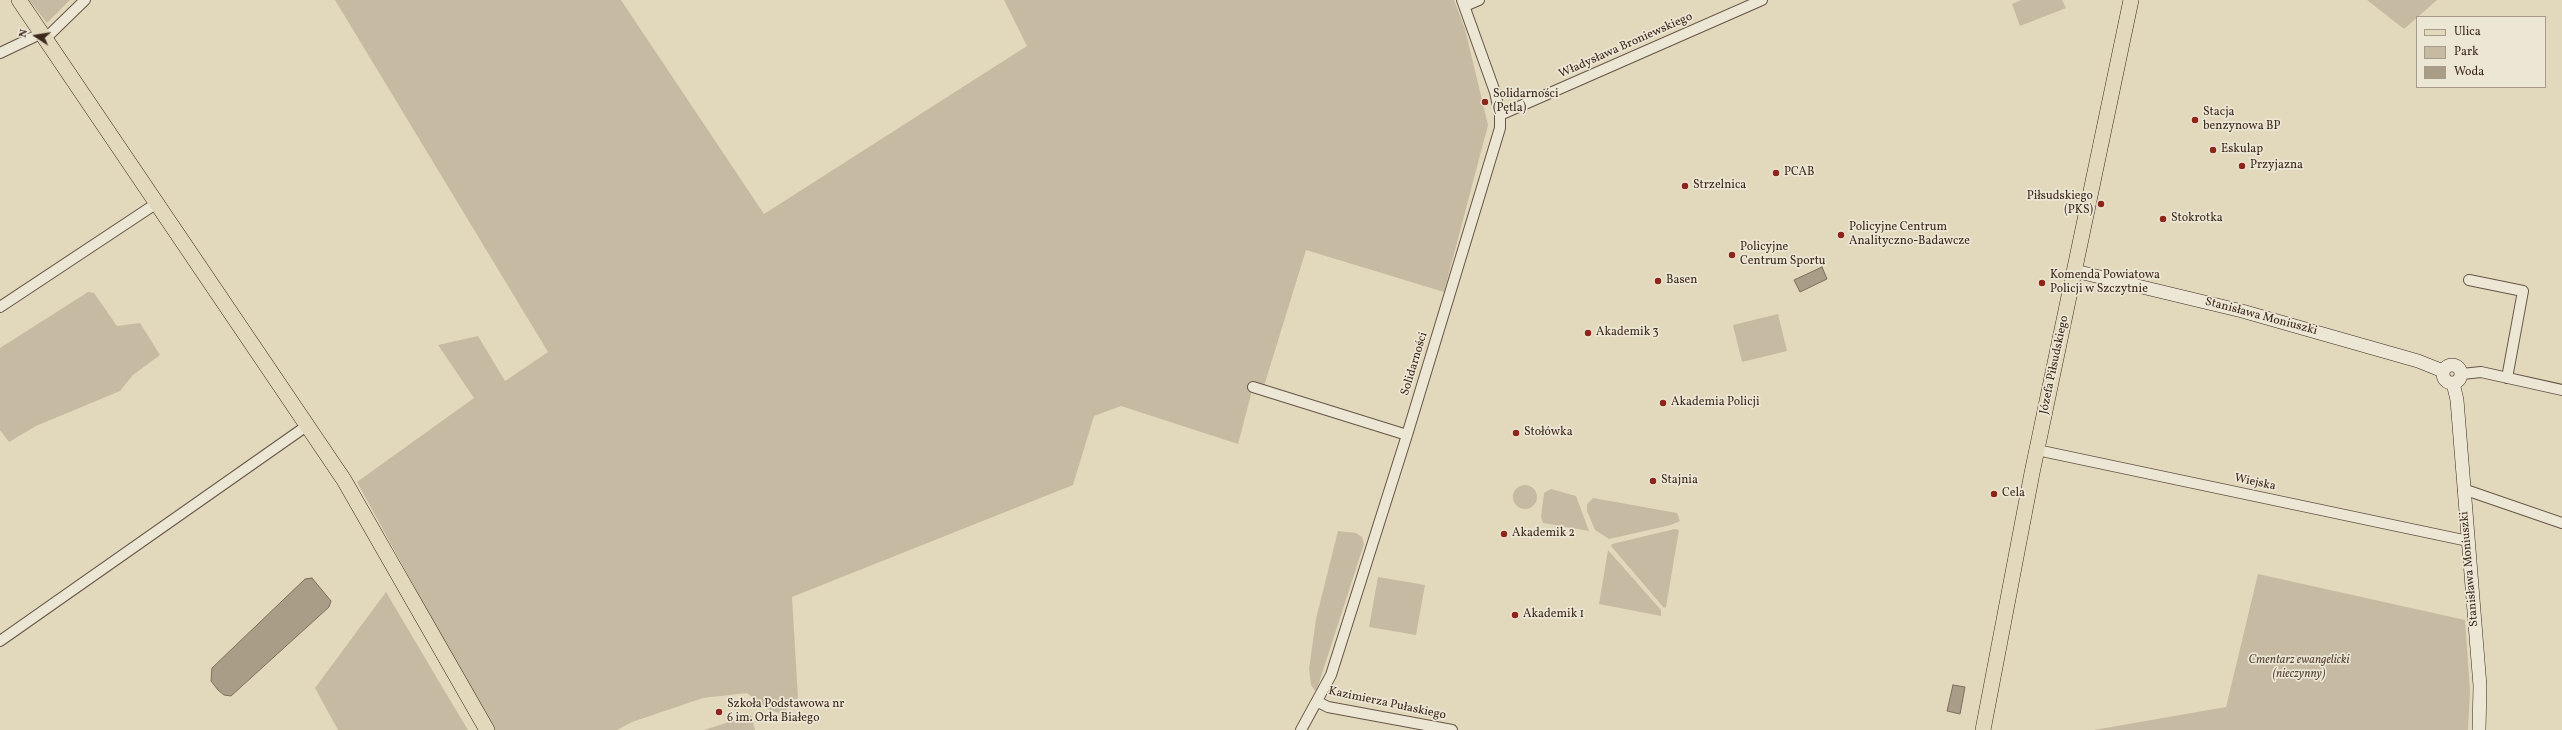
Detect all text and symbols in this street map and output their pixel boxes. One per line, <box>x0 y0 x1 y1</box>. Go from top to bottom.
street label: Władysława Broniewskiego <box>1557 10 1695 82</box>
north arrow <box>16 16 56 56</box>
legend <box>2416 16 2546 88</box>
text: Ulica <box>2454 24 2481 40</box>
text: N <box>16 28 32 39</box>
text: Park <box>2454 44 2479 60</box>
text: Woda <box>2454 64 2484 80</box>
place label: Solidarności (Pętla) <box>1493 88 1559 116</box>
marker: Solidarności (Pętla) <box>1480 97 1490 107</box>
place label: Stacja benzynowa BP <box>2203 106 2280 134</box>
marker: Stacja benzynowa BP <box>2190 115 2200 125</box>
place label: Eskulap <box>2221 143 2263 157</box>
marker: Eskulap <box>2208 145 2218 155</box>
place label: Przyjazna <box>2250 159 2303 173</box>
marker: Przyjazna <box>2237 161 2247 171</box>
place label: PCAB <box>1784 166 1814 180</box>
marker: PCAB <box>1771 168 1781 178</box>
place label: Strzelnica <box>1693 179 1746 193</box>
marker: Strzelnica <box>1680 181 1690 191</box>
place label: Piłsudskiego (PKS) <box>2027 190 2093 218</box>
marker: Piłsudskiego (PKS) <box>2096 199 2106 209</box>
place label: Stokrotka <box>2171 212 2223 226</box>
marker: Stokrotka <box>2158 214 2168 224</box>
place label: Policyjne Centrum Analityczno-Badawcze <box>1849 221 1970 249</box>
marker: Policyjne Centrum Analityczno-Badawcze <box>1836 230 1846 240</box>
place label: Policyjne Centrum Sportu <box>1740 241 1826 269</box>
marker: Policyjne Centrum Sportu <box>1727 250 1737 260</box>
place label: Komenda Powiatowa Policji w Szczytnie <box>2050 269 2160 297</box>
place label: Basen <box>1666 274 1697 288</box>
marker: Basen <box>1653 276 1663 286</box>
marker: Komenda Powiatowa Policji w Szczytnie <box>2037 278 2047 288</box>
street label: Stanisława Moniuszki <box>2203 295 2319 339</box>
street label: Józefa Piłsudskiego <box>2037 314 2073 416</box>
place label: Akademik 3 <box>1596 326 1659 340</box>
marker: Akademik 3 <box>1583 328 1593 338</box>
street label: Solidarności <box>1399 331 1431 397</box>
place label: Akademia Policji <box>1671 396 1760 410</box>
marker: Akademia Policji <box>1658 398 1668 408</box>
place label: Stołówka <box>1524 426 1573 440</box>
marker: Stołówka <box>1511 428 1521 438</box>
street label: Wiejska <box>2233 472 2277 494</box>
place label: Stajnia <box>1661 474 1698 488</box>
marker: Stajnia <box>1648 476 1658 486</box>
place label: Cela <box>2002 487 2025 501</box>
marker: Cela <box>1989 489 1999 499</box>
street label: Stanisława Moniuszki <box>2458 511 2482 627</box>
place label: Akademik 2 <box>1512 527 1575 541</box>
marker: Akademik 2 <box>1499 529 1509 539</box>
place label: Akademik 1 <box>1523 608 1584 622</box>
marker: Akademik 1 <box>1510 610 1520 620</box>
park label: Cmentarz ewangelicki (nieczynny) <box>2248 654 2350 682</box>
street label: Kazimierza Pułaskiego <box>1327 684 1447 724</box>
place label: Szkoła Podstawowa nr 6 im. Orła Białego <box>727 698 844 726</box>
marker: Szkoła Podstawowa nr 6 im. Orła Białego <box>714 707 724 717</box>

